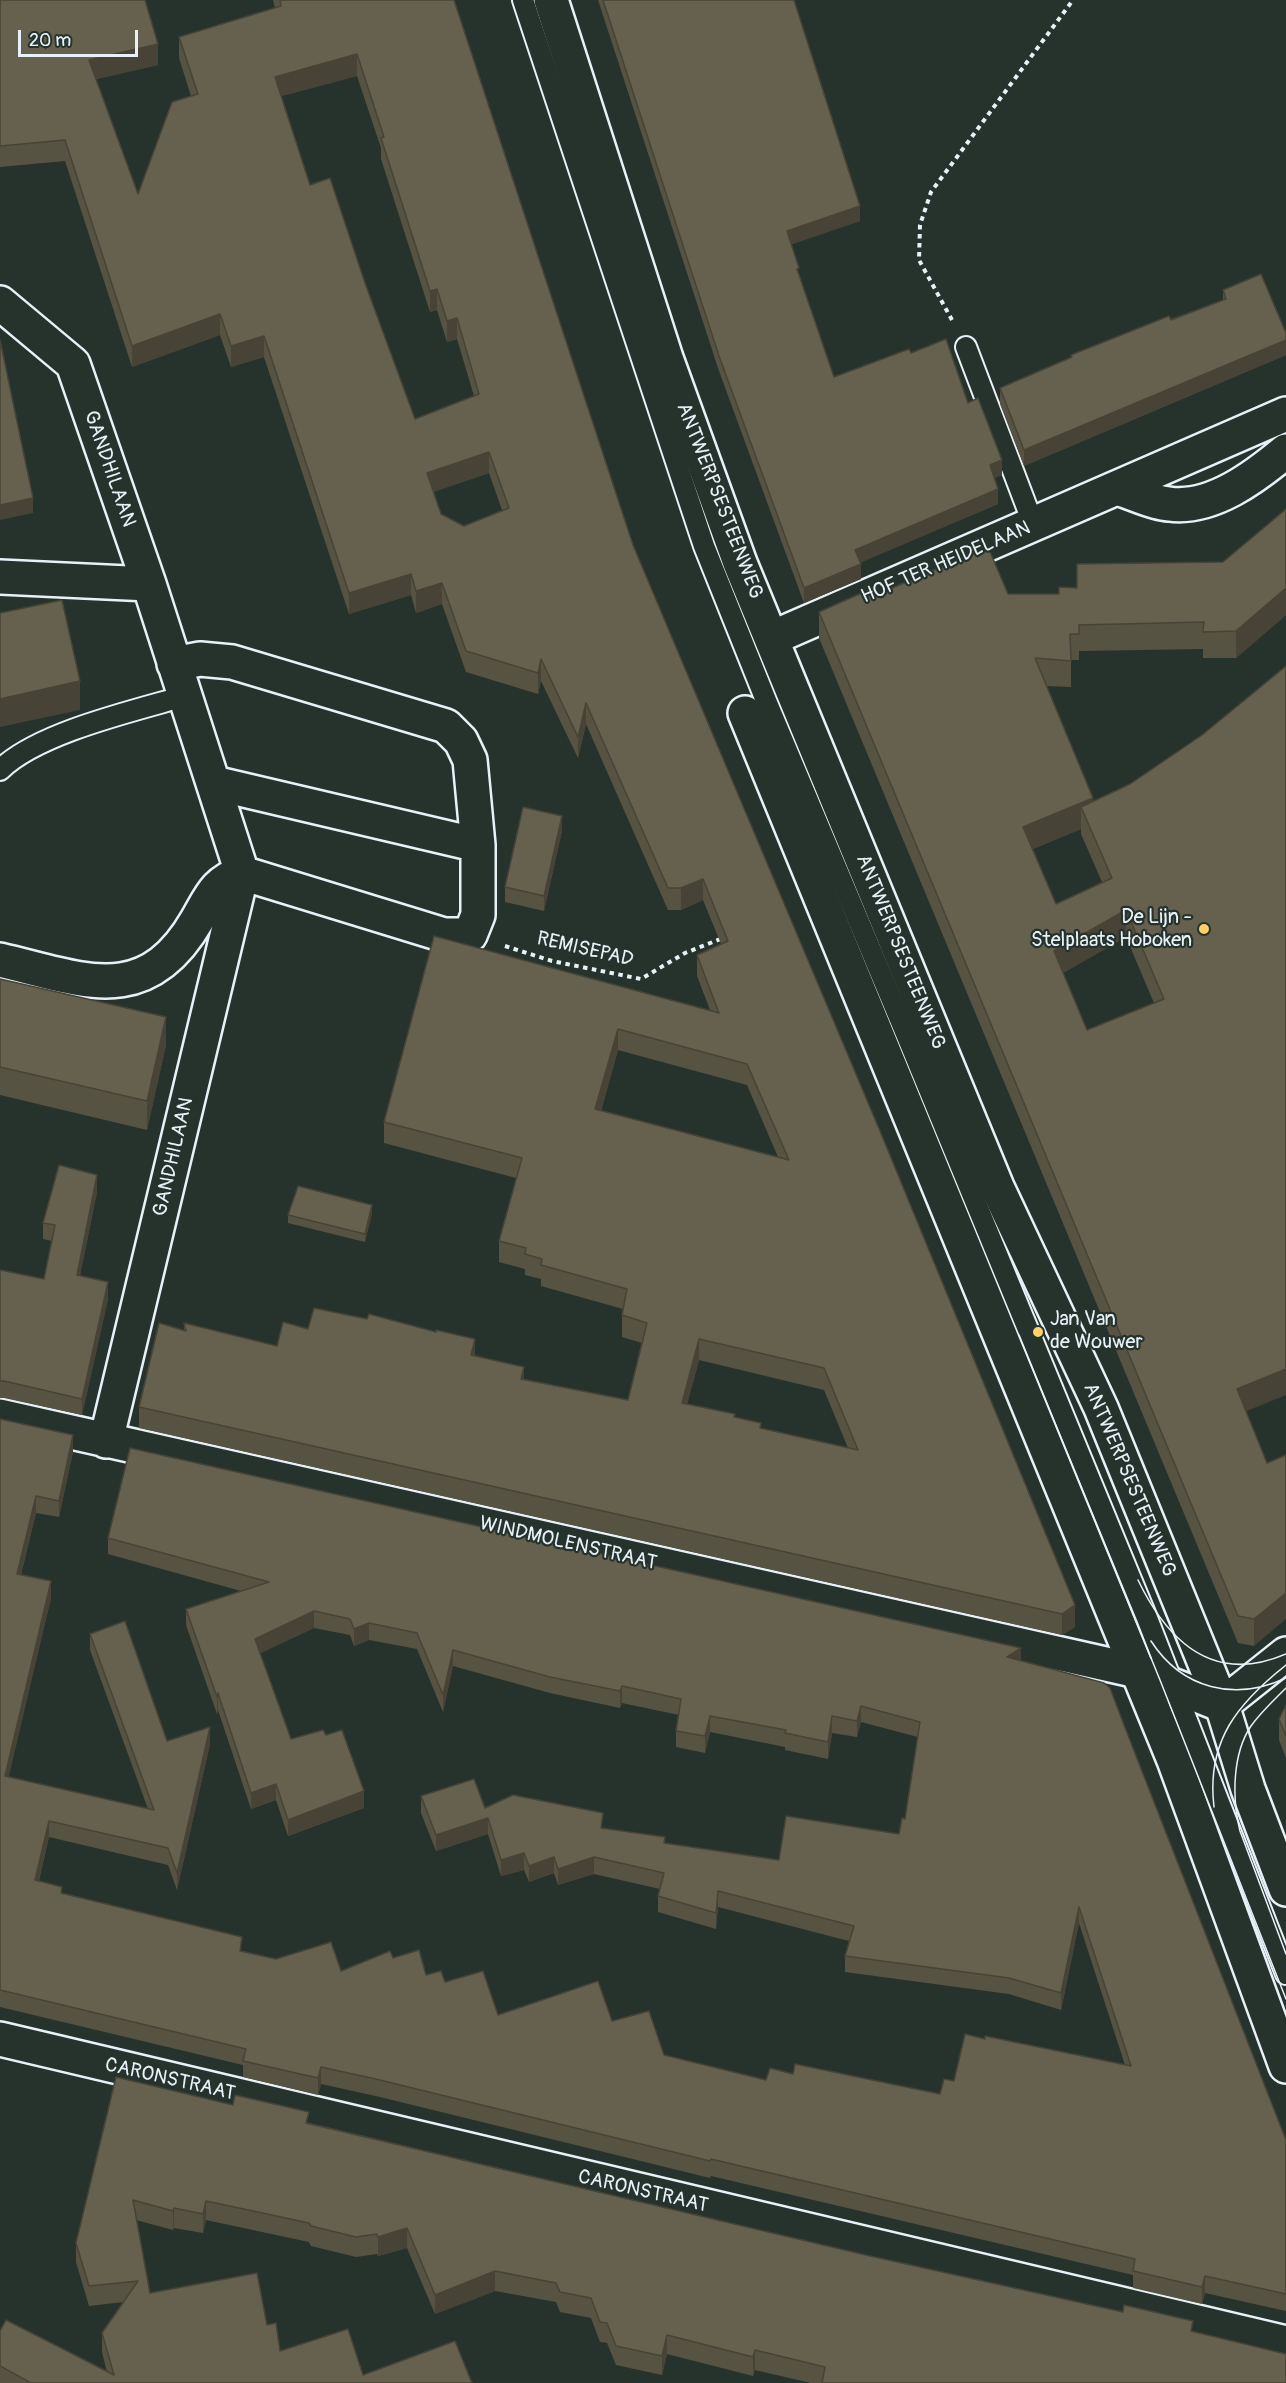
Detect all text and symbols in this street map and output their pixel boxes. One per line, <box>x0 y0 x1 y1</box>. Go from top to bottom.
scale bar <box>21 18 141 56</box>
text: 20 m <box>29 29 71 52</box>
street label: ANTWERPSESTEENWEG <box>671 400 767 602</box>
street label: GANDHILAAN <box>78 408 140 530</box>
street label: HOF TER HEIDELAAN <box>858 516 1034 610</box>
street label: ANTWERPSESTEENWEG <box>850 851 950 1053</box>
place label: De Lijn - Stelplaats Hoboken <box>1031 906 1192 953</box>
marker: De Lijn - Stelplaats Hoboken <box>1197 922 1211 936</box>
street label: REMISEPAD <box>534 927 636 973</box>
street label: GANDHILAAN <box>149 1095 199 1219</box>
place label: Jan Van de Wouwer <box>1050 1308 1143 1355</box>
marker: Jan Van de Wouwer <box>1031 1325 1045 1339</box>
street label: ANTWERPSESTEENWEG <box>1077 1380 1181 1580</box>
street label: WINDMOLENSTRAAT <box>477 1512 659 1576</box>
street label: CARONSTRAAT <box>103 2053 237 2107</box>
street label: CARONSTRAAT <box>576 2165 710 2219</box>

